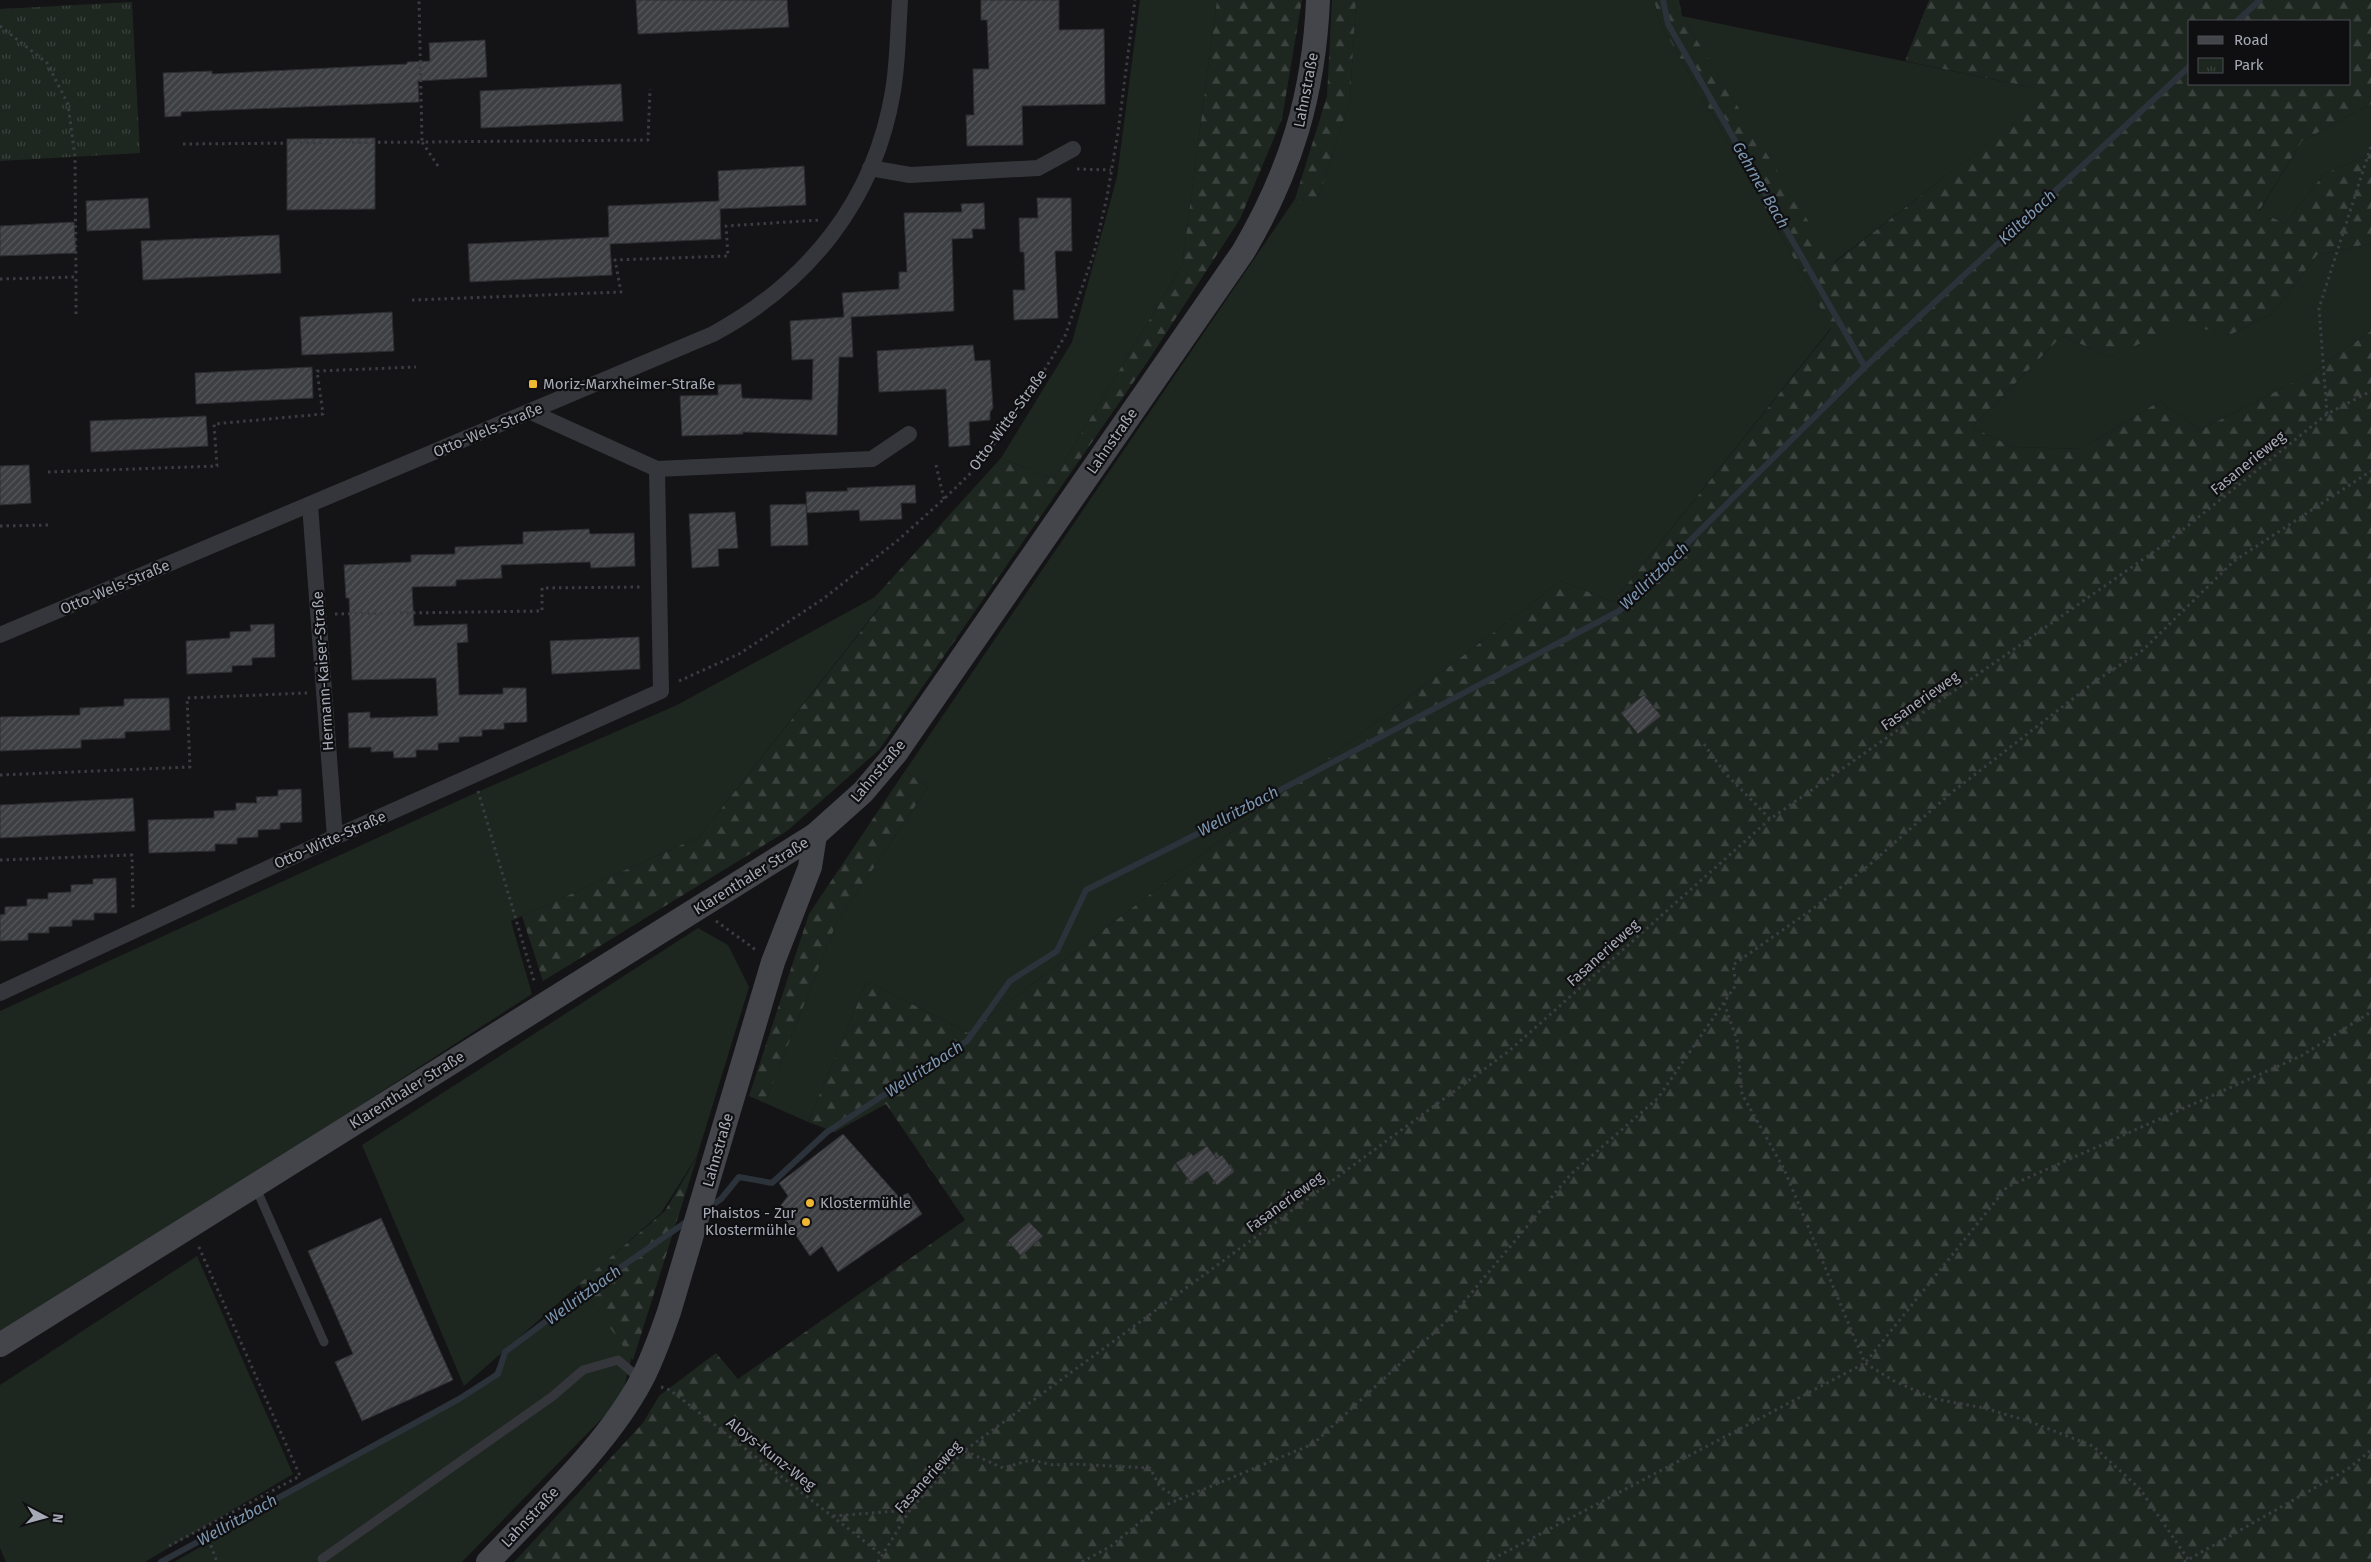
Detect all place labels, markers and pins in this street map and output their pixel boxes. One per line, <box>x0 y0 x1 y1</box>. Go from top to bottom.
place label: Moriz-Marxheimer-Straße <box>543 375 715 393</box>
marker: Moriz-Marxheimer-Straße <box>527 378 539 390</box>
place label: Klostermühle <box>820 1194 911 1212</box>
marker: Klostermühle <box>804 1197 816 1209</box>
place label: Phaistos - Zur Klostermühle <box>702 1204 796 1239</box>
marker: Phaistos - Zur Klostermühle <box>800 1216 812 1228</box>

